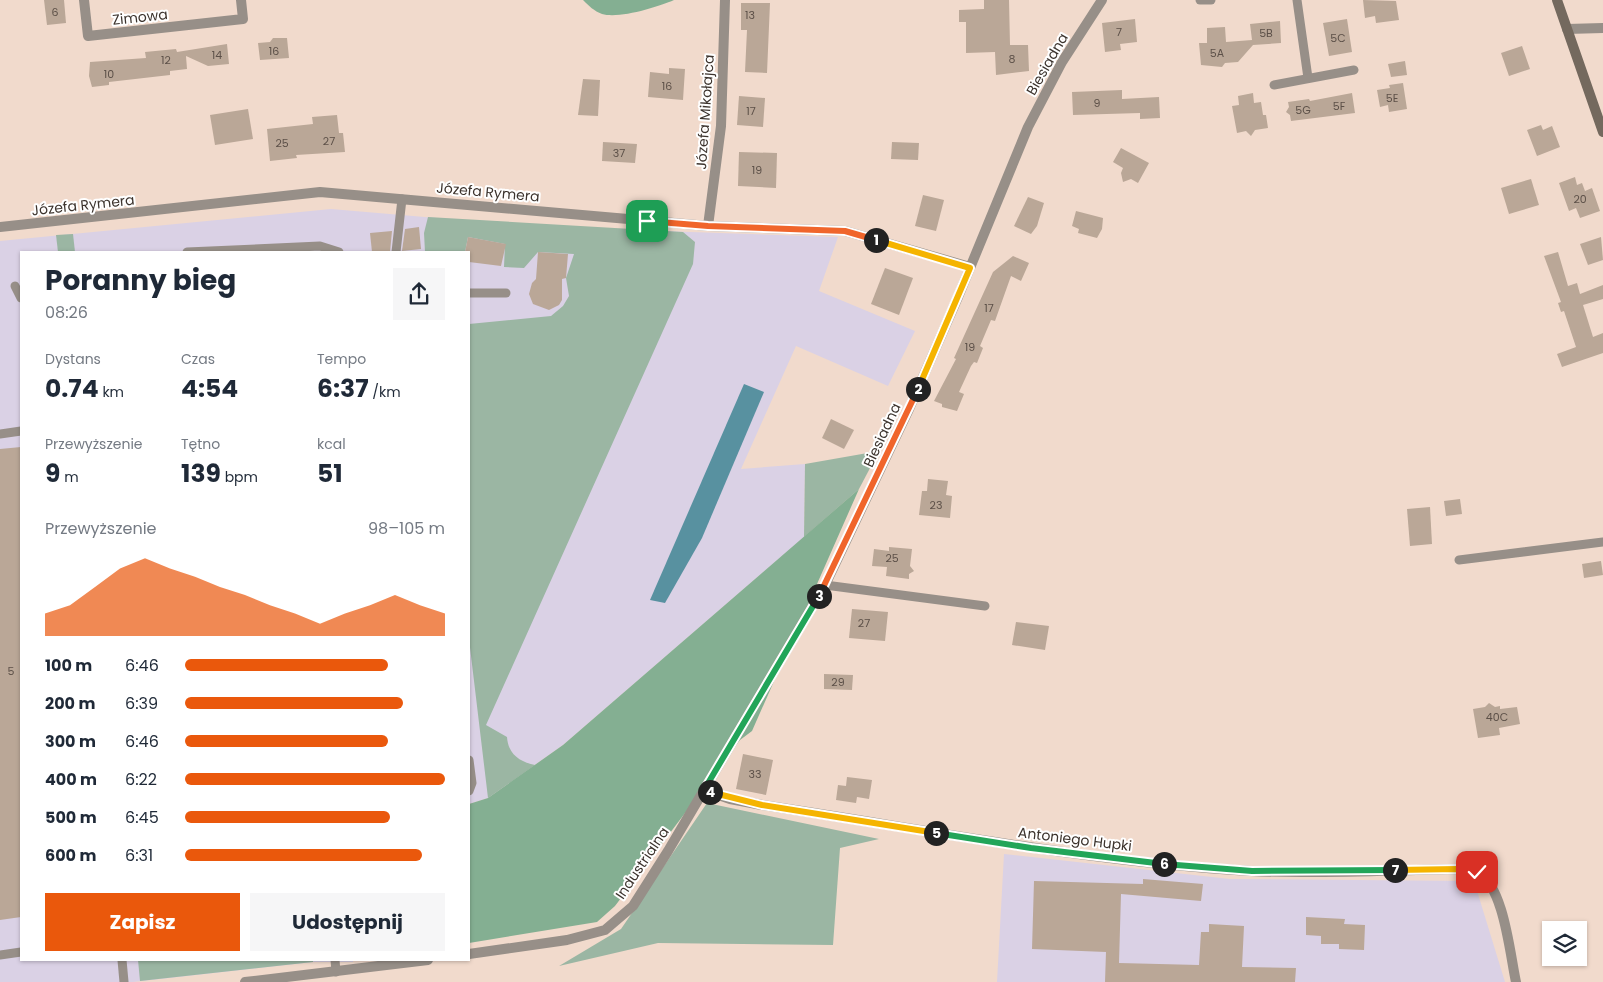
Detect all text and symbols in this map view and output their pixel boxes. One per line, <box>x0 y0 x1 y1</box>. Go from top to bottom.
house number: 6 <box>52 4 59 20</box>
street label: Zimowa <box>111 4 169 30</box>
house number: 13 <box>745 7 755 23</box>
house number: 7 <box>1116 24 1122 40</box>
house number: 5B <box>1259 25 1273 41</box>
street label: Biesiadna <box>1021 29 1073 99</box>
house number: 5C <box>1330 30 1346 46</box>
house number: 16 <box>269 43 279 59</box>
house number: 5A <box>1210 45 1225 61</box>
house number: 14 <box>212 47 222 63</box>
house number: 8 <box>1009 51 1016 67</box>
house number: 12 <box>161 52 171 68</box>
street label: Józefa Mikołajca <box>691 54 719 170</box>
house number: 10 <box>104 66 114 82</box>
house number: 16 <box>662 78 672 94</box>
house number: 5E <box>1386 90 1398 106</box>
house number: 9 <box>1094 95 1101 111</box>
house number: 5F <box>1333 98 1346 114</box>
house number: 5G <box>1295 102 1311 118</box>
house number: 17 <box>746 103 756 119</box>
house number: 27 <box>323 133 335 149</box>
house number: 25 <box>275 135 289 151</box>
house number: 37 <box>613 145 625 161</box>
house number: 19 <box>752 162 762 178</box>
street label: Józefa Rymera <box>436 178 540 206</box>
street label: Józefa Rymera <box>31 190 135 220</box>
house number: 20 <box>1573 191 1587 207</box>
pin <box>626 200 668 242</box>
icon: arrive <box>633 207 661 235</box>
pin: 1 <box>864 228 888 252</box>
text: 1 <box>874 230 879 250</box>
text: Poranny bieg <box>45 261 236 300</box>
button: share <box>393 268 445 320</box>
house number: 17 <box>984 300 994 316</box>
text: 08:26 <box>45 301 88 324</box>
house number: 19 <box>965 339 975 355</box>
text: Dystans <box>45 349 101 369</box>
text: Czas <box>181 349 215 369</box>
text: Tempo <box>317 349 366 369</box>
text: 0.74 <box>45 371 99 406</box>
text: 4:54 <box>181 371 238 406</box>
text: 6:37 <box>317 371 369 406</box>
pin: 2 <box>906 376 930 402</box>
text: 2 <box>915 379 923 399</box>
text: km <box>99 382 124 402</box>
text: /km <box>369 382 401 402</box>
street label: Biesiadna <box>858 400 906 470</box>
text: Przewyższenie <box>45 434 143 454</box>
text: Tętno <box>181 434 220 454</box>
text: kcal <box>317 434 346 454</box>
text: 9 <box>45 456 60 491</box>
text: 139 <box>181 456 221 491</box>
text: 51 <box>317 456 343 491</box>
text: m <box>60 467 79 487</box>
text: bpm <box>221 467 258 487</box>
house number: 23 <box>930 497 942 513</box>
text: Przewyższenie <box>45 517 157 540</box>
text: 98–105 m <box>368 517 445 540</box>
house number: 25 <box>885 550 899 566</box>
pin: 3 <box>806 584 832 608</box>
text: 3 <box>815 586 824 606</box>
house number: 27 <box>858 615 870 631</box>
text: 100 m <box>45 654 92 677</box>
text: 6:46 <box>125 654 159 677</box>
house number: 5 <box>8 663 15 679</box>
house number: 29 <box>831 674 845 690</box>
text: 200 m <box>45 692 95 715</box>
text: 6:39 <box>125 692 158 715</box>
house number: 40C <box>1486 709 1508 725</box>
text: 300 m <box>45 730 96 753</box>
text: 6:46 <box>125 730 159 753</box>
house number: 33 <box>749 766 761 782</box>
text: 400 m <box>45 768 97 791</box>
text: 6:22 <box>125 768 157 791</box>
pin: 4 <box>698 780 722 804</box>
text: 4 <box>706 782 715 802</box>
text: 500 m <box>45 806 97 829</box>
text: 6:45 <box>125 806 159 829</box>
pin: 5 <box>924 820 948 846</box>
street label: Antoniego Hupki <box>1017 822 1133 856</box>
street label: Industrialna <box>610 823 674 903</box>
text: 5 <box>932 823 941 843</box>
text: 600 m <box>45 844 96 867</box>
text: 6:31 <box>125 844 153 867</box>
pin <box>1456 851 1498 893</box>
pin: 6 <box>1152 852 1176 876</box>
text: 6 <box>1160 854 1169 874</box>
pin: 7 <box>1382 858 1408 882</box>
icon: check <box>1463 858 1491 886</box>
text: 7 <box>1392 860 1399 880</box>
button: Zapisz <box>45 893 240 951</box>
button: Udostępnij <box>250 893 445 951</box>
map controls <box>1542 921 1587 966</box>
button: layers <box>1542 921 1587 966</box>

